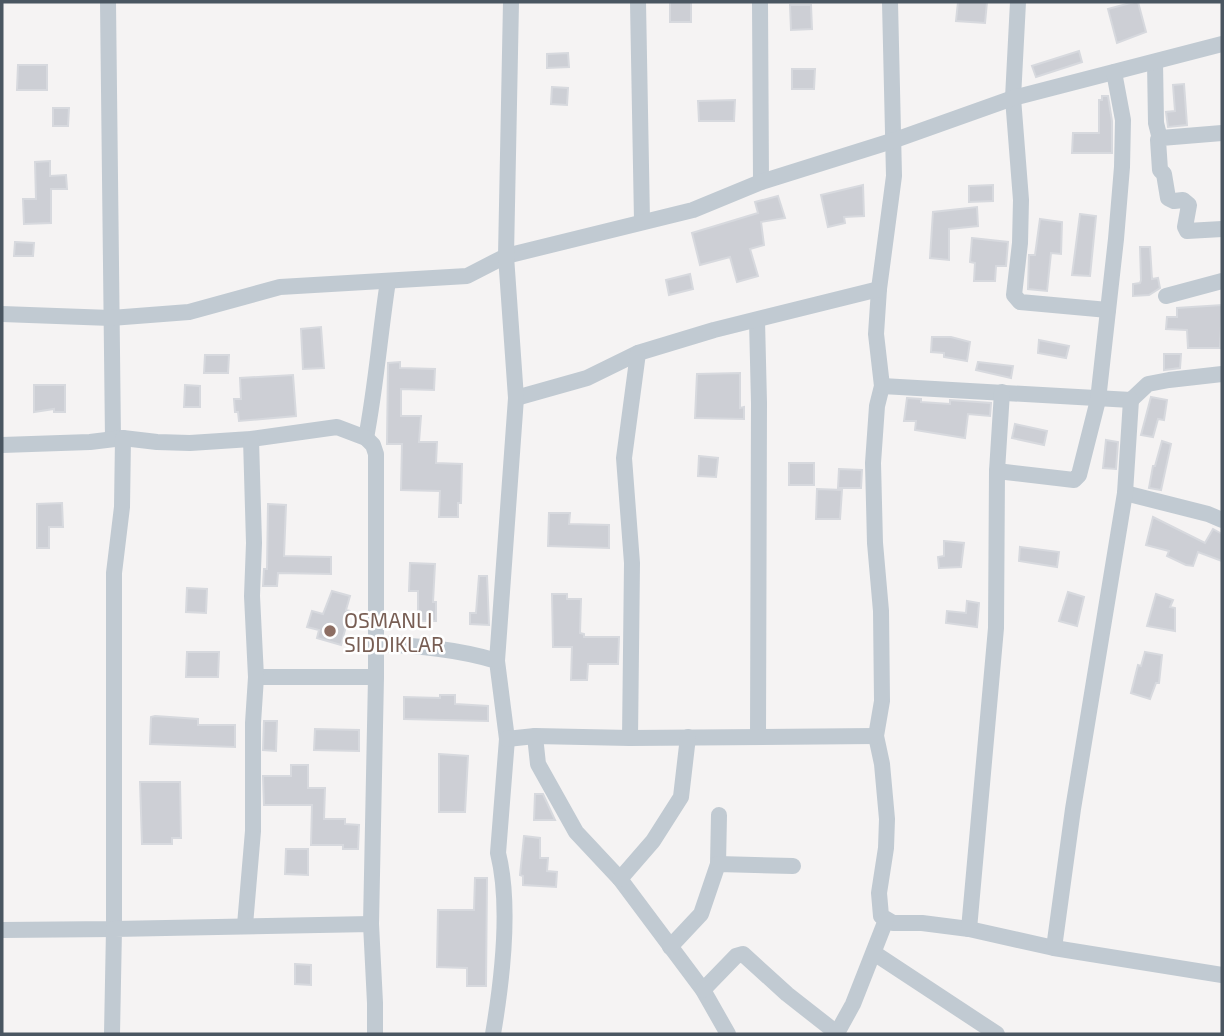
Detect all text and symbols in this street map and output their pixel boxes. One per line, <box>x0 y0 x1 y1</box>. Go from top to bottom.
place label: OSMANLI SIDDIKLAR <box>344 607 444 656</box>
marker: OSMANLI SIDDIKLAR <box>322 623 338 639</box>

